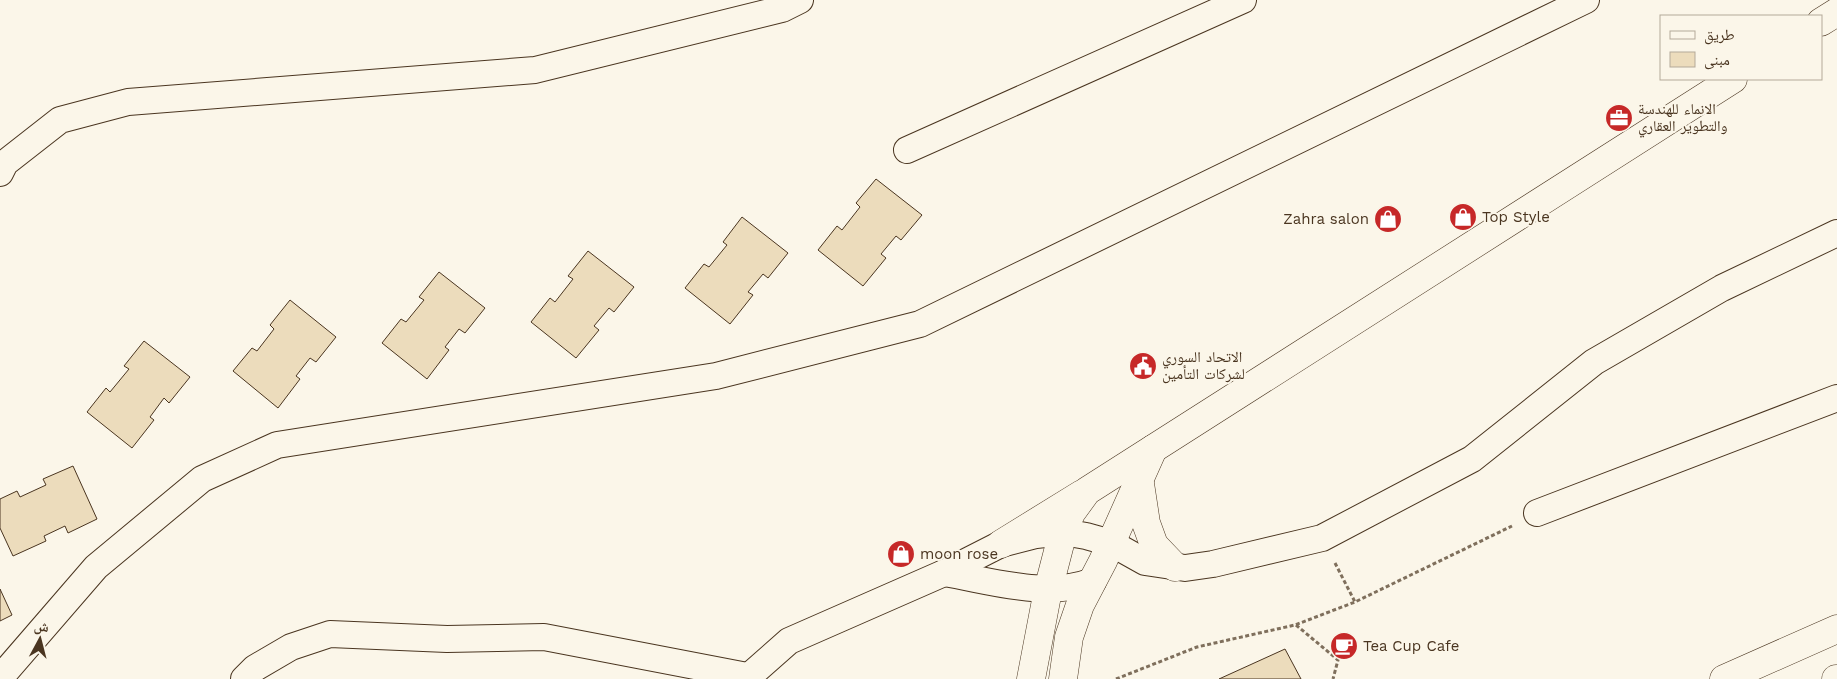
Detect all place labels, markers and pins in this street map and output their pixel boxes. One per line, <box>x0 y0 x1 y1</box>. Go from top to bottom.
place label: الانماء للهندسة والتطوير العقاري <box>1638 100 1728 138</box>
office icon: الانماء للهندسة والتطوير العقاري <box>1604 103 1634 133</box>
shop icon: Top Style <box>1448 202 1478 232</box>
shop icon: Zahra salon <box>1373 204 1403 234</box>
place label: Top Style <box>1482 208 1550 226</box>
place label: Zahra salon <box>1283 210 1369 228</box>
place label: الاتحاد السوري لشركات التأمين <box>1162 348 1245 384</box>
public building icon: الاتحاد السوري لشركات التأمين <box>1128 351 1158 381</box>
shop icon: moon rose <box>886 539 916 569</box>
place label: moon rose <box>920 545 998 563</box>
cafe icon: Tea Cup Cafe <box>1329 631 1359 661</box>
place label: Tea Cup Cafe <box>1363 637 1459 655</box>

